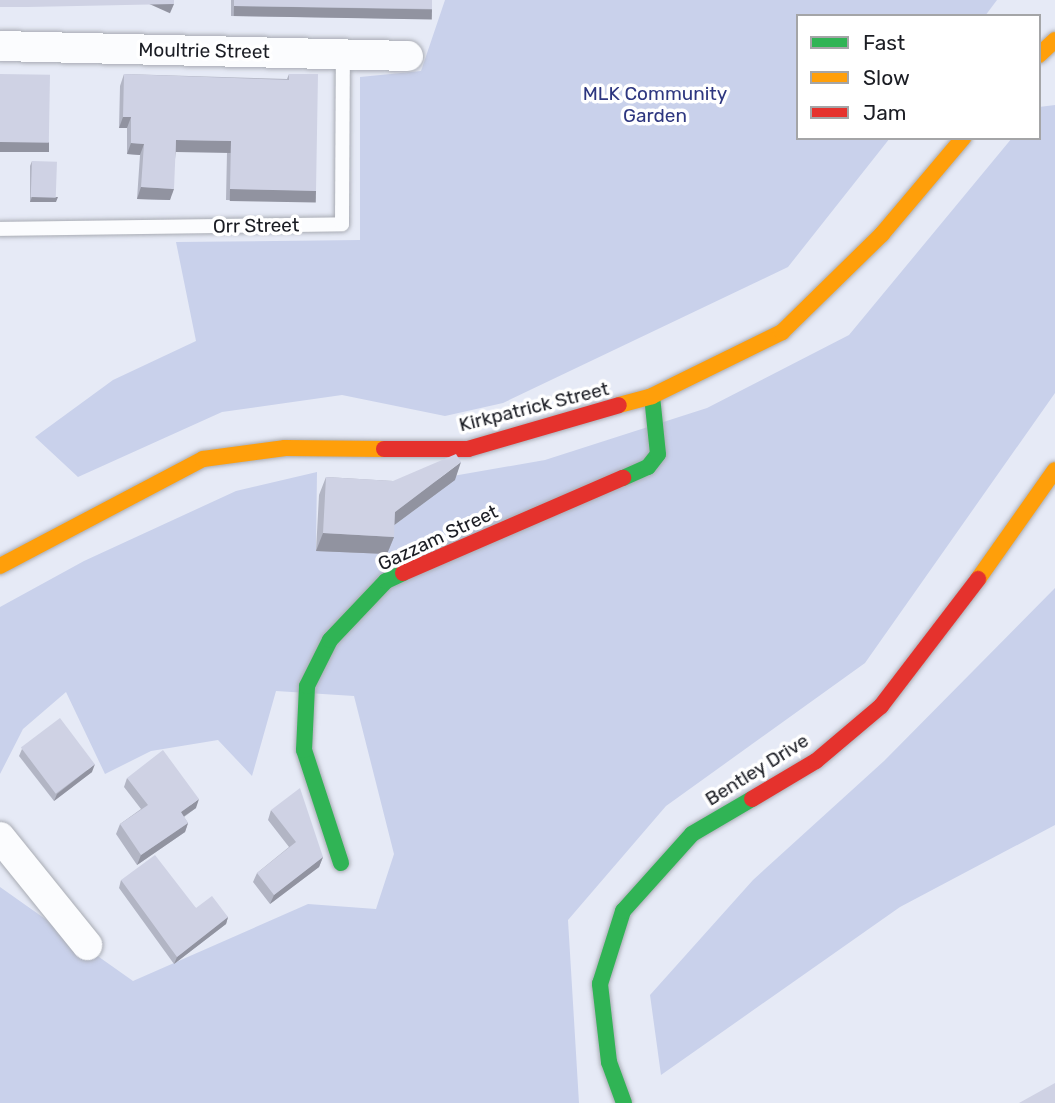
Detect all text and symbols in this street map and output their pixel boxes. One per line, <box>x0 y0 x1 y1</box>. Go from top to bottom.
legend <box>796 14 1041 140</box>
text: Fast <box>863 30 905 55</box>
street label: Moultrie Street <box>138 38 270 64</box>
text: Slow <box>863 65 910 90</box>
park label: MLK Community Garden <box>583 83 727 127</box>
text: Jam <box>863 100 907 125</box>
street label: Orr Street <box>212 214 300 238</box>
street label: Kirkpatrick Street <box>457 377 611 437</box>
street label: Gazzam Street <box>374 500 502 576</box>
street label: Bentley Drive <box>701 729 813 811</box>

